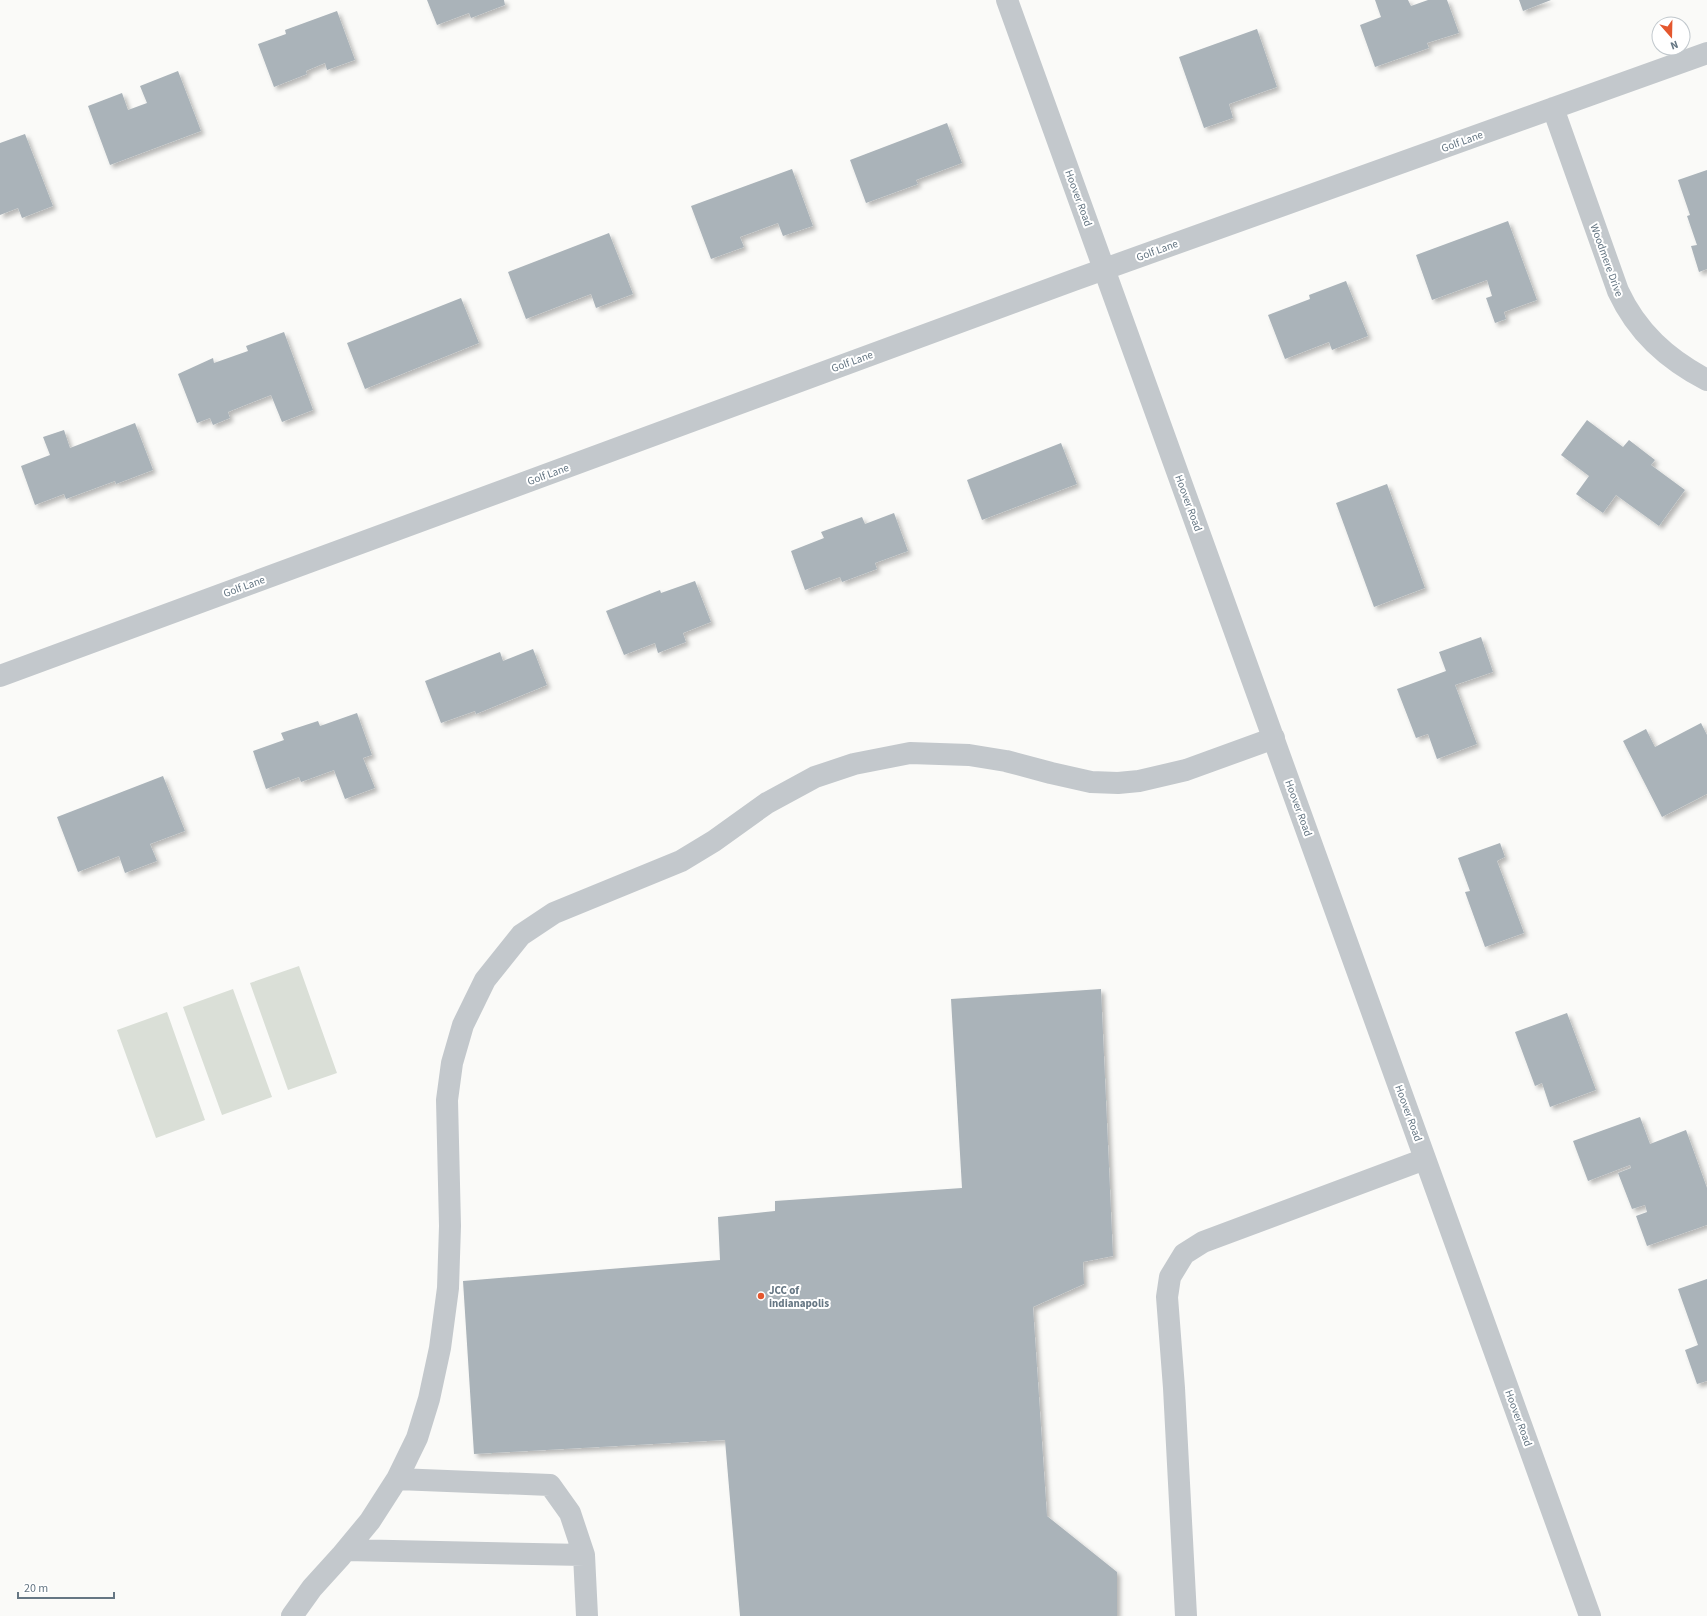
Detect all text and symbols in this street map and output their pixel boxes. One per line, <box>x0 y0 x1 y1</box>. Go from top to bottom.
north arrow <box>1651 16 1691 56</box>
text: N <box>1668 37 1680 53</box>
street label: Golf Lane <box>1439 127 1486 156</box>
street label: Hoover Road <box>1061 168 1096 229</box>
street label: Woodmere Drive <box>1586 222 1627 299</box>
street label: Golf Lane <box>1134 236 1181 265</box>
street label: Golf Lane <box>829 347 876 376</box>
street label: Golf Lane <box>525 460 572 489</box>
street label: Hoover Road <box>1171 473 1206 534</box>
street label: Golf Lane <box>221 572 268 601</box>
street label: Hoover Road <box>1281 778 1316 839</box>
street label: Hoover Road <box>1391 1083 1426 1144</box>
place label: JCC of indianapolis <box>769 1283 829 1311</box>
marker: JCC of indianapolis <box>756 1291 766 1301</box>
street label: Hoover Road <box>1501 1388 1536 1449</box>
scale bar <box>18 1574 114 1600</box>
text: 20 m <box>24 1580 48 1597</box>

